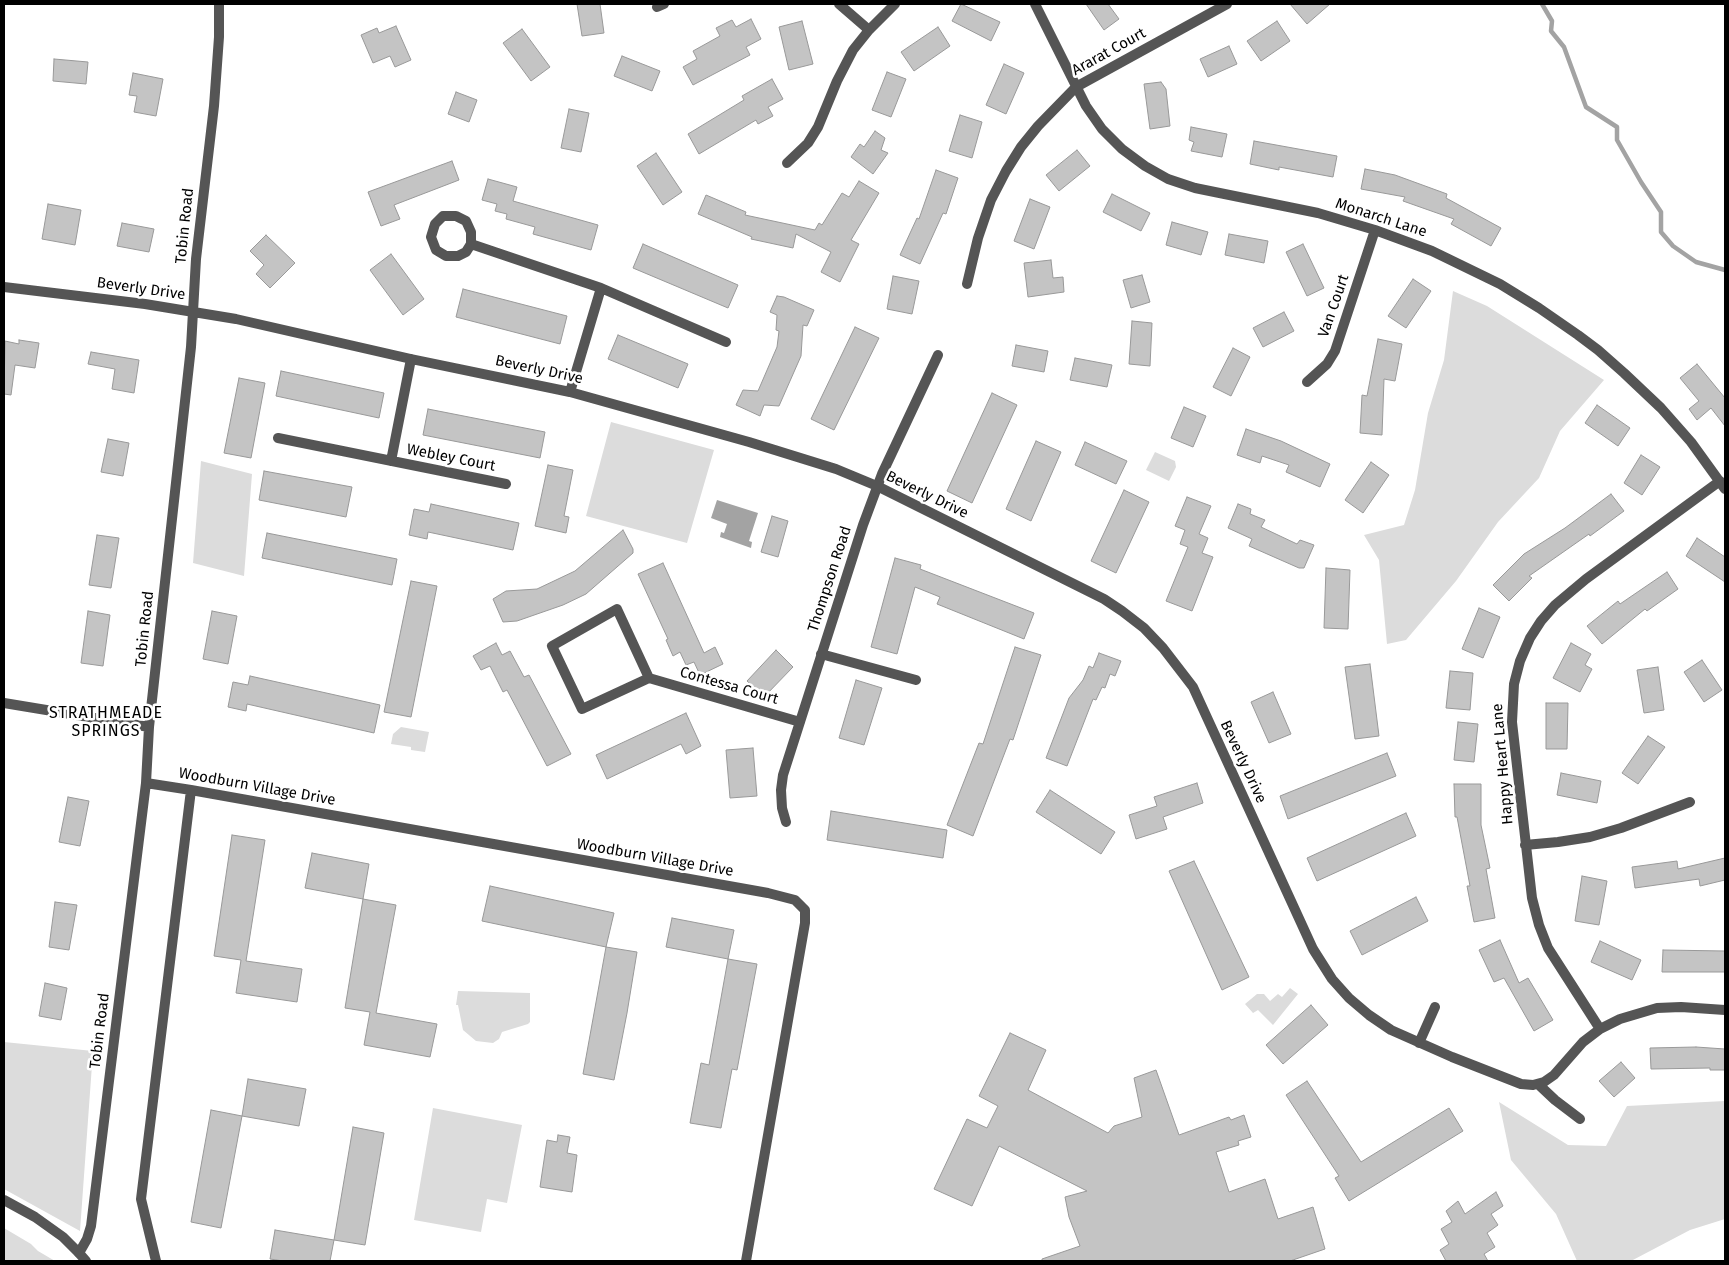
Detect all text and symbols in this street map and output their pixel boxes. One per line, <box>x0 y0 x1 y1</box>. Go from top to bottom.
street label: Ararat Court <box>1069 24 1149 80</box>
street label: Tobin Road <box>172 187 198 265</box>
street label: Monarch Lane <box>1333 195 1429 241</box>
street label: Van Court <box>1315 272 1353 340</box>
street label: Beverly Drive <box>96 274 186 304</box>
street label: Beverly Drive <box>493 352 585 388</box>
street label: Webley Court <box>405 441 497 475</box>
street label: Beverly Drive <box>883 467 971 523</box>
street label: Thompson Road <box>804 524 856 634</box>
street label: Tobin Road <box>132 590 158 668</box>
street label: Contessa Court <box>678 663 780 709</box>
street label: Happy Heart Lane <box>1489 703 1517 825</box>
district label: STRATHMEADE SPRINGS <box>48 704 164 742</box>
street label: Beverly Drive <box>1216 718 1270 806</box>
street label: Woodburn Village Drive <box>177 764 337 810</box>
street label: Woodburn Village Drive <box>575 835 735 881</box>
street label: Tobin Road <box>86 992 114 1070</box>

